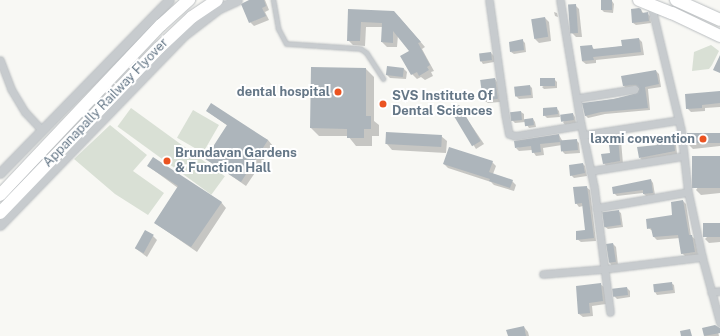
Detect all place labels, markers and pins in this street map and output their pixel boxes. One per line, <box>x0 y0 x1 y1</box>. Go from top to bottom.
place label: dental hospital <box>237 84 330 100</box>
marker: dental hospital <box>333 87 343 97</box>
place label: SVS Institute Of Dental Sciences <box>392 89 493 120</box>
marker: SVS Institute Of Dental Sciences <box>377 98 389 110</box>
place label: laxmi convention <box>590 131 695 147</box>
marker: laxmi convention <box>698 134 708 144</box>
place label: Brundavan Gardens & Function Hall <box>175 146 297 177</box>
marker: Brundavan Gardens & Function Hall <box>162 156 172 166</box>

